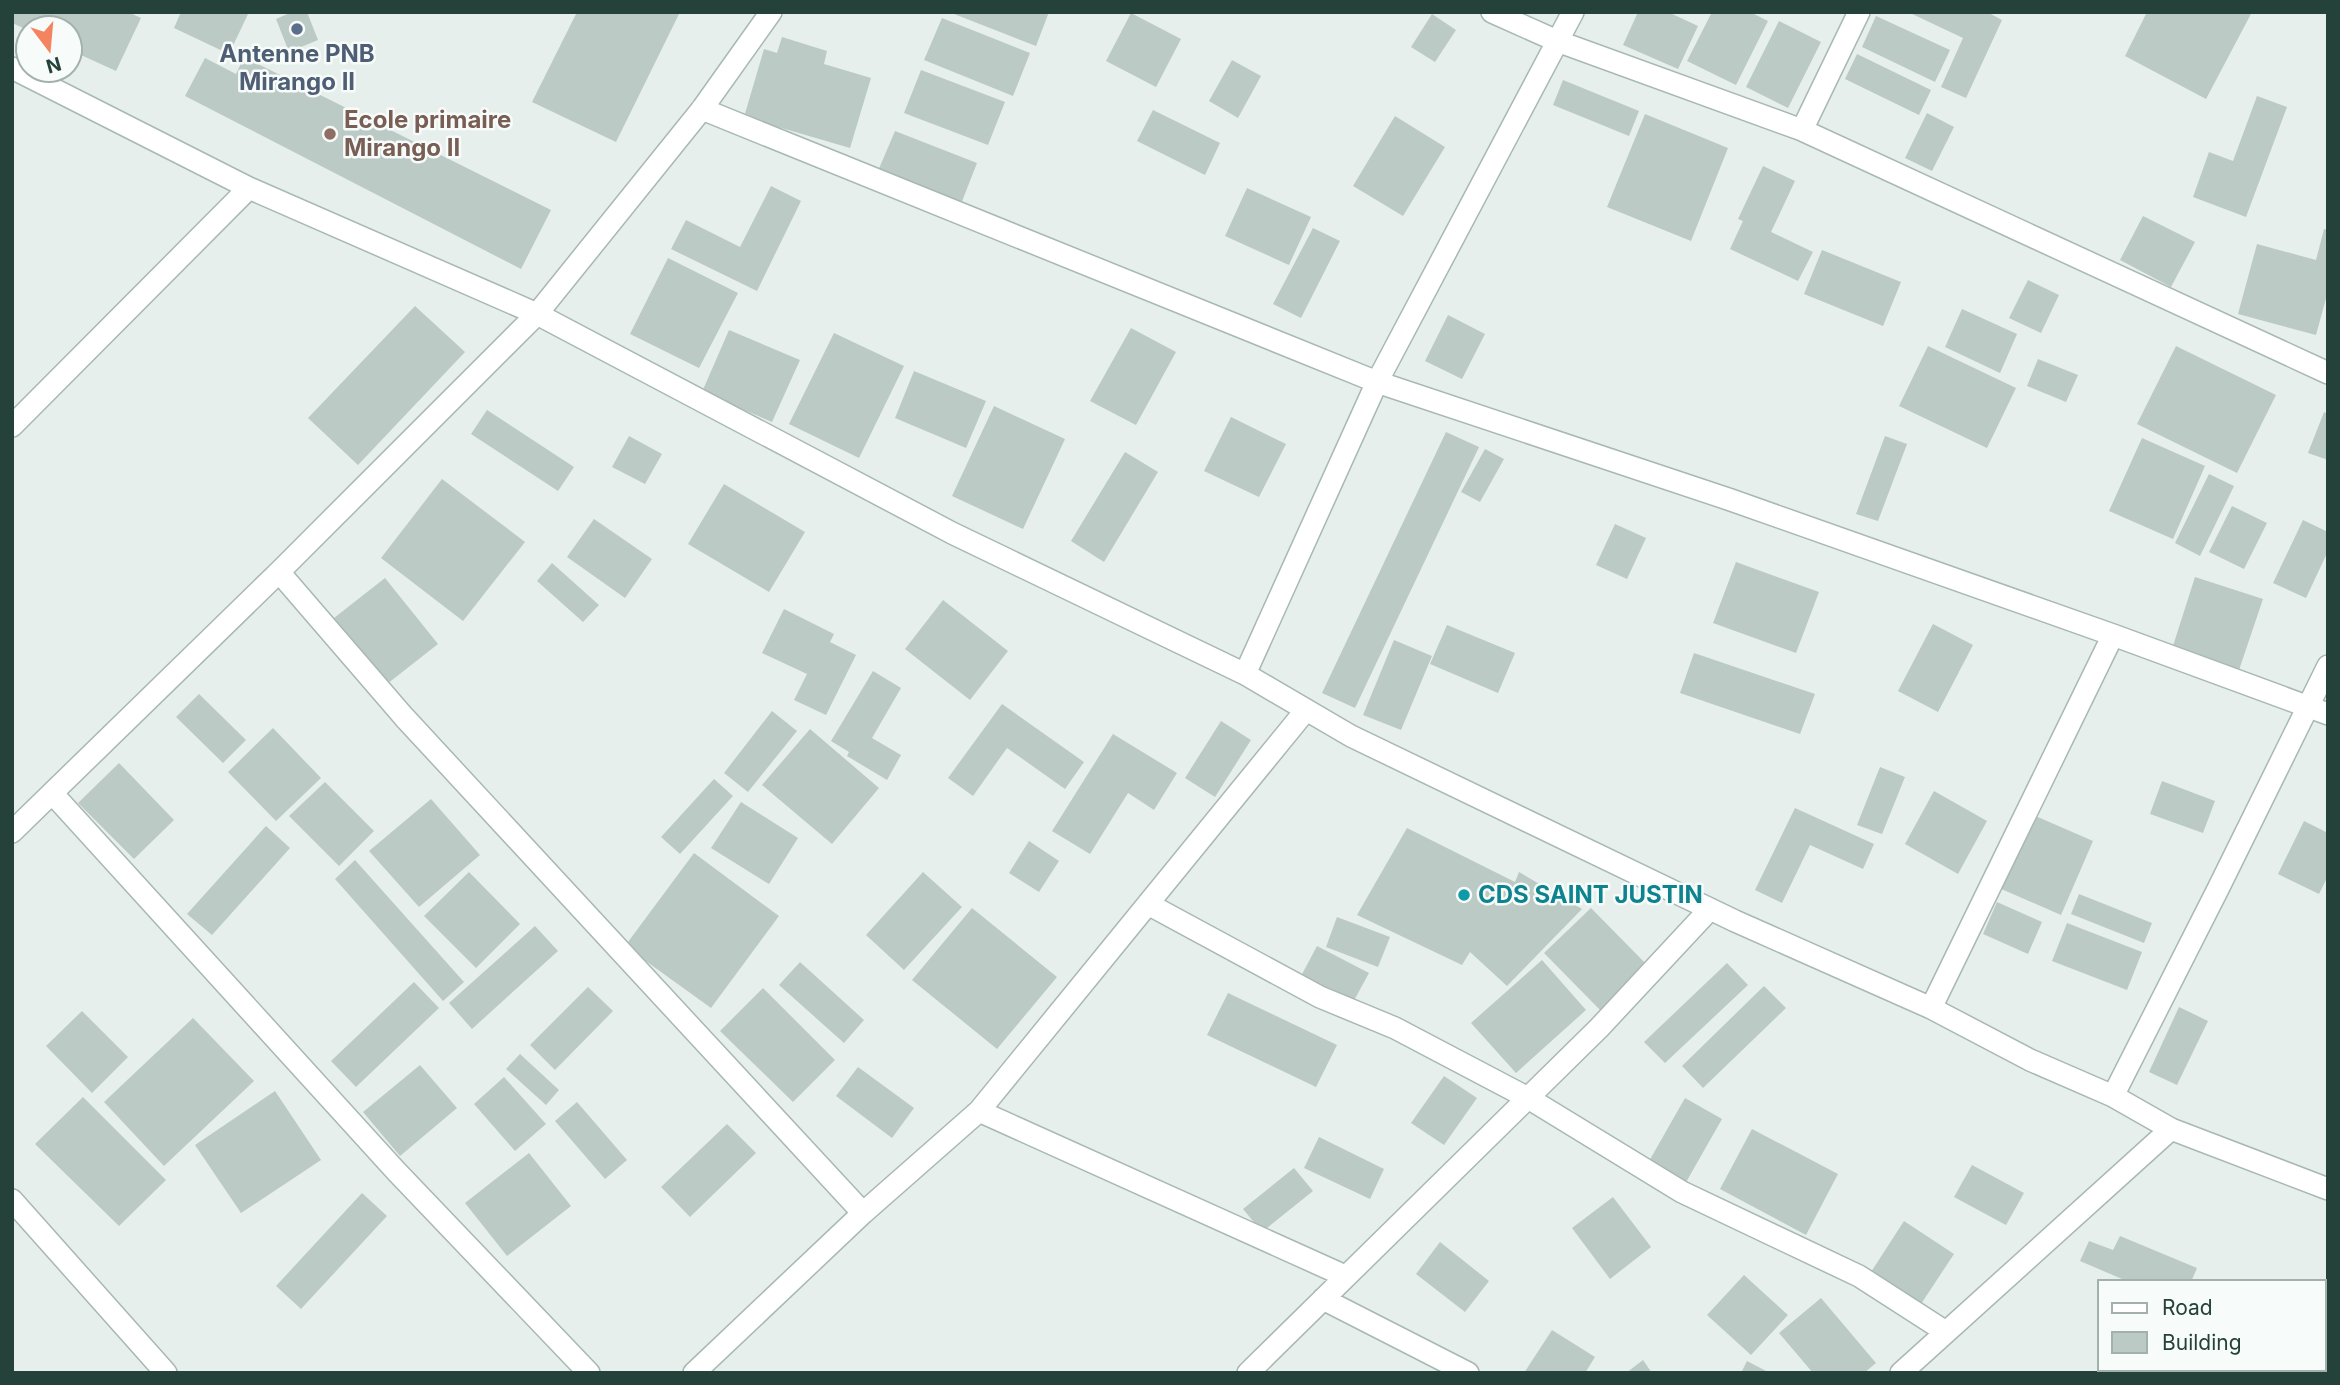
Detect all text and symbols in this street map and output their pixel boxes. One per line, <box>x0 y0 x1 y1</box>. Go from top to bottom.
north arrow <box>14 14 84 84</box>
marker: Antenne PNB Mirango II <box>289 21 305 37</box>
place label: Antenne PNB Mirango II <box>219 39 375 96</box>
text: N <box>43 52 64 78</box>
place label: Ecole primaire Mirango II <box>344 105 511 162</box>
marker: Ecole primaire Mirango II <box>322 126 338 142</box>
place label: CDS SAINT JUSTIN <box>1478 880 1703 909</box>
marker: CDS SAINT JUSTIN <box>1456 887 1472 903</box>
legend <box>2098 1280 2326 1371</box>
text: Road <box>2162 1295 2213 1320</box>
text: Building <box>2162 1330 2242 1355</box>

